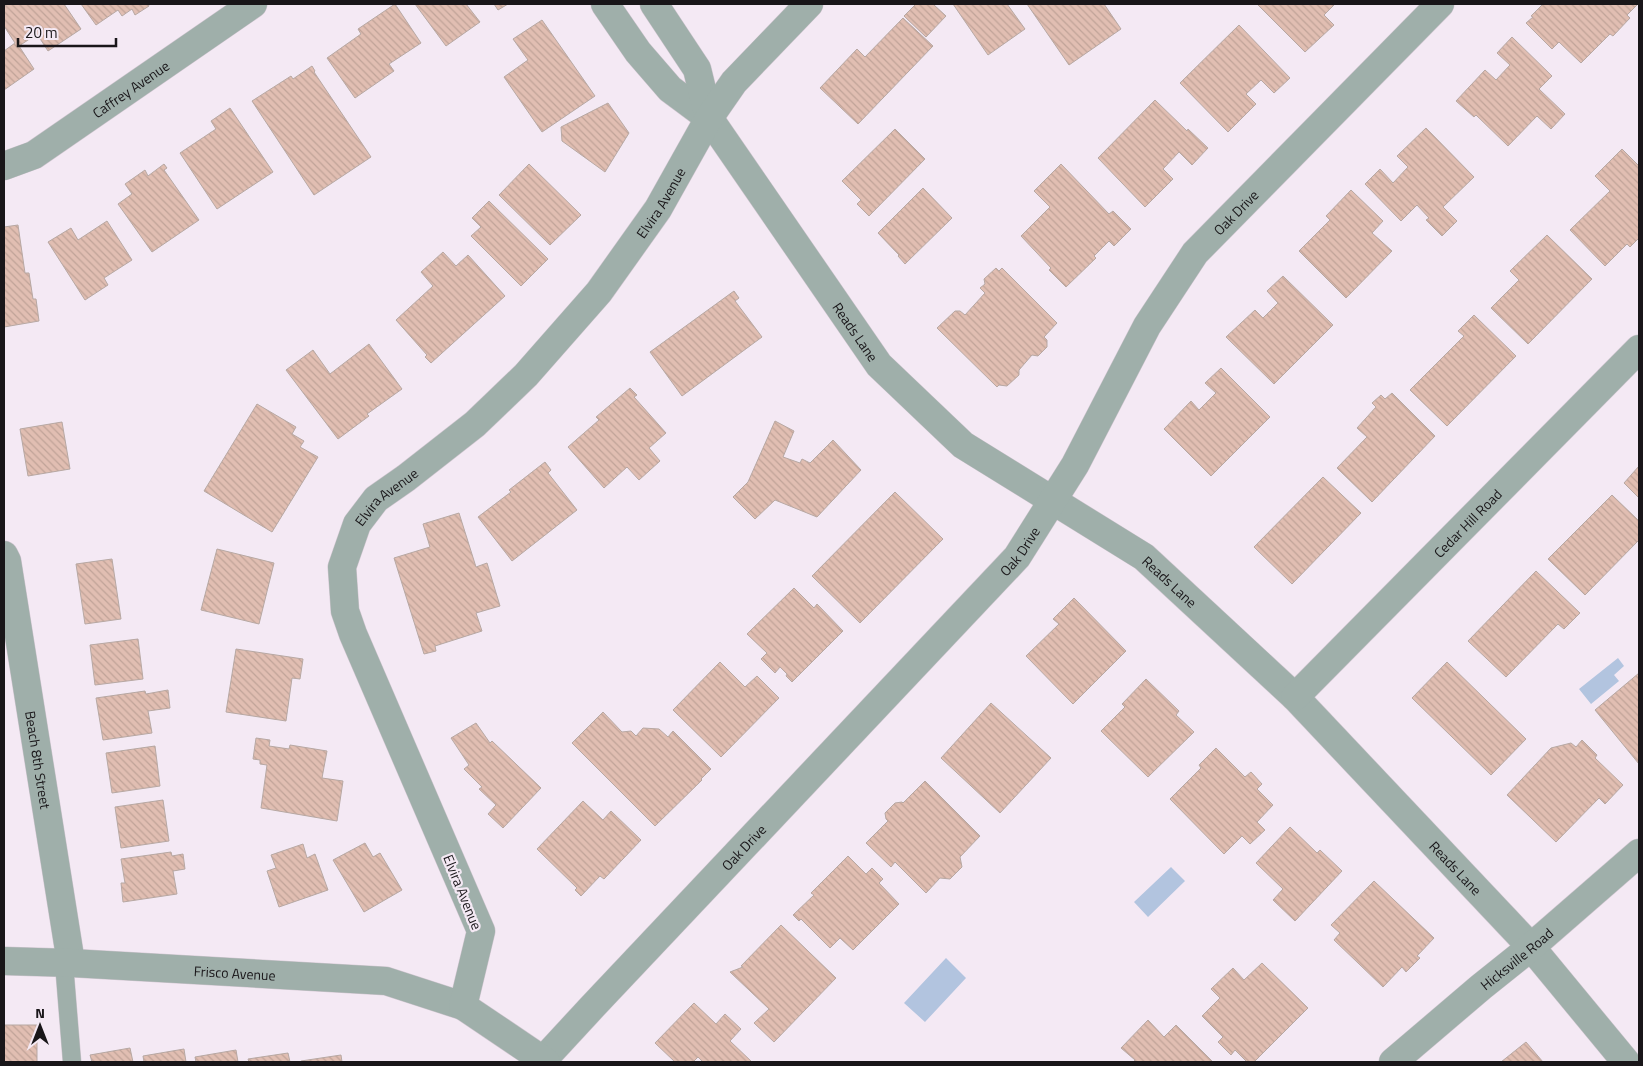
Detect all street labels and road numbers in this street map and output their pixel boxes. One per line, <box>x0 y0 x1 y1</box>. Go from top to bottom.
street label: Caffrey Avenue <box>88 55 173 123</box>
street label: Elvira Avenue <box>630 163 690 242</box>
street label: Oak Drive <box>1208 184 1263 240</box>
street label: Reads Lane <box>828 298 884 365</box>
street label: Elvira Avenue <box>349 462 422 530</box>
street label: Cedar Hill Road <box>1428 484 1506 562</box>
street label: Oak Drive <box>994 522 1044 580</box>
street label: Reads Lane <box>1138 550 1202 612</box>
street label: Beach 8th Street <box>20 709 57 810</box>
street label: Oak Drive <box>716 819 770 875</box>
street label: Reads Lane <box>1425 836 1487 900</box>
street label: Elvira Avenue <box>438 851 488 933</box>
street label: Hicksville Road <box>1475 922 1557 995</box>
street label: Frisco Avenue <box>193 960 276 985</box>

